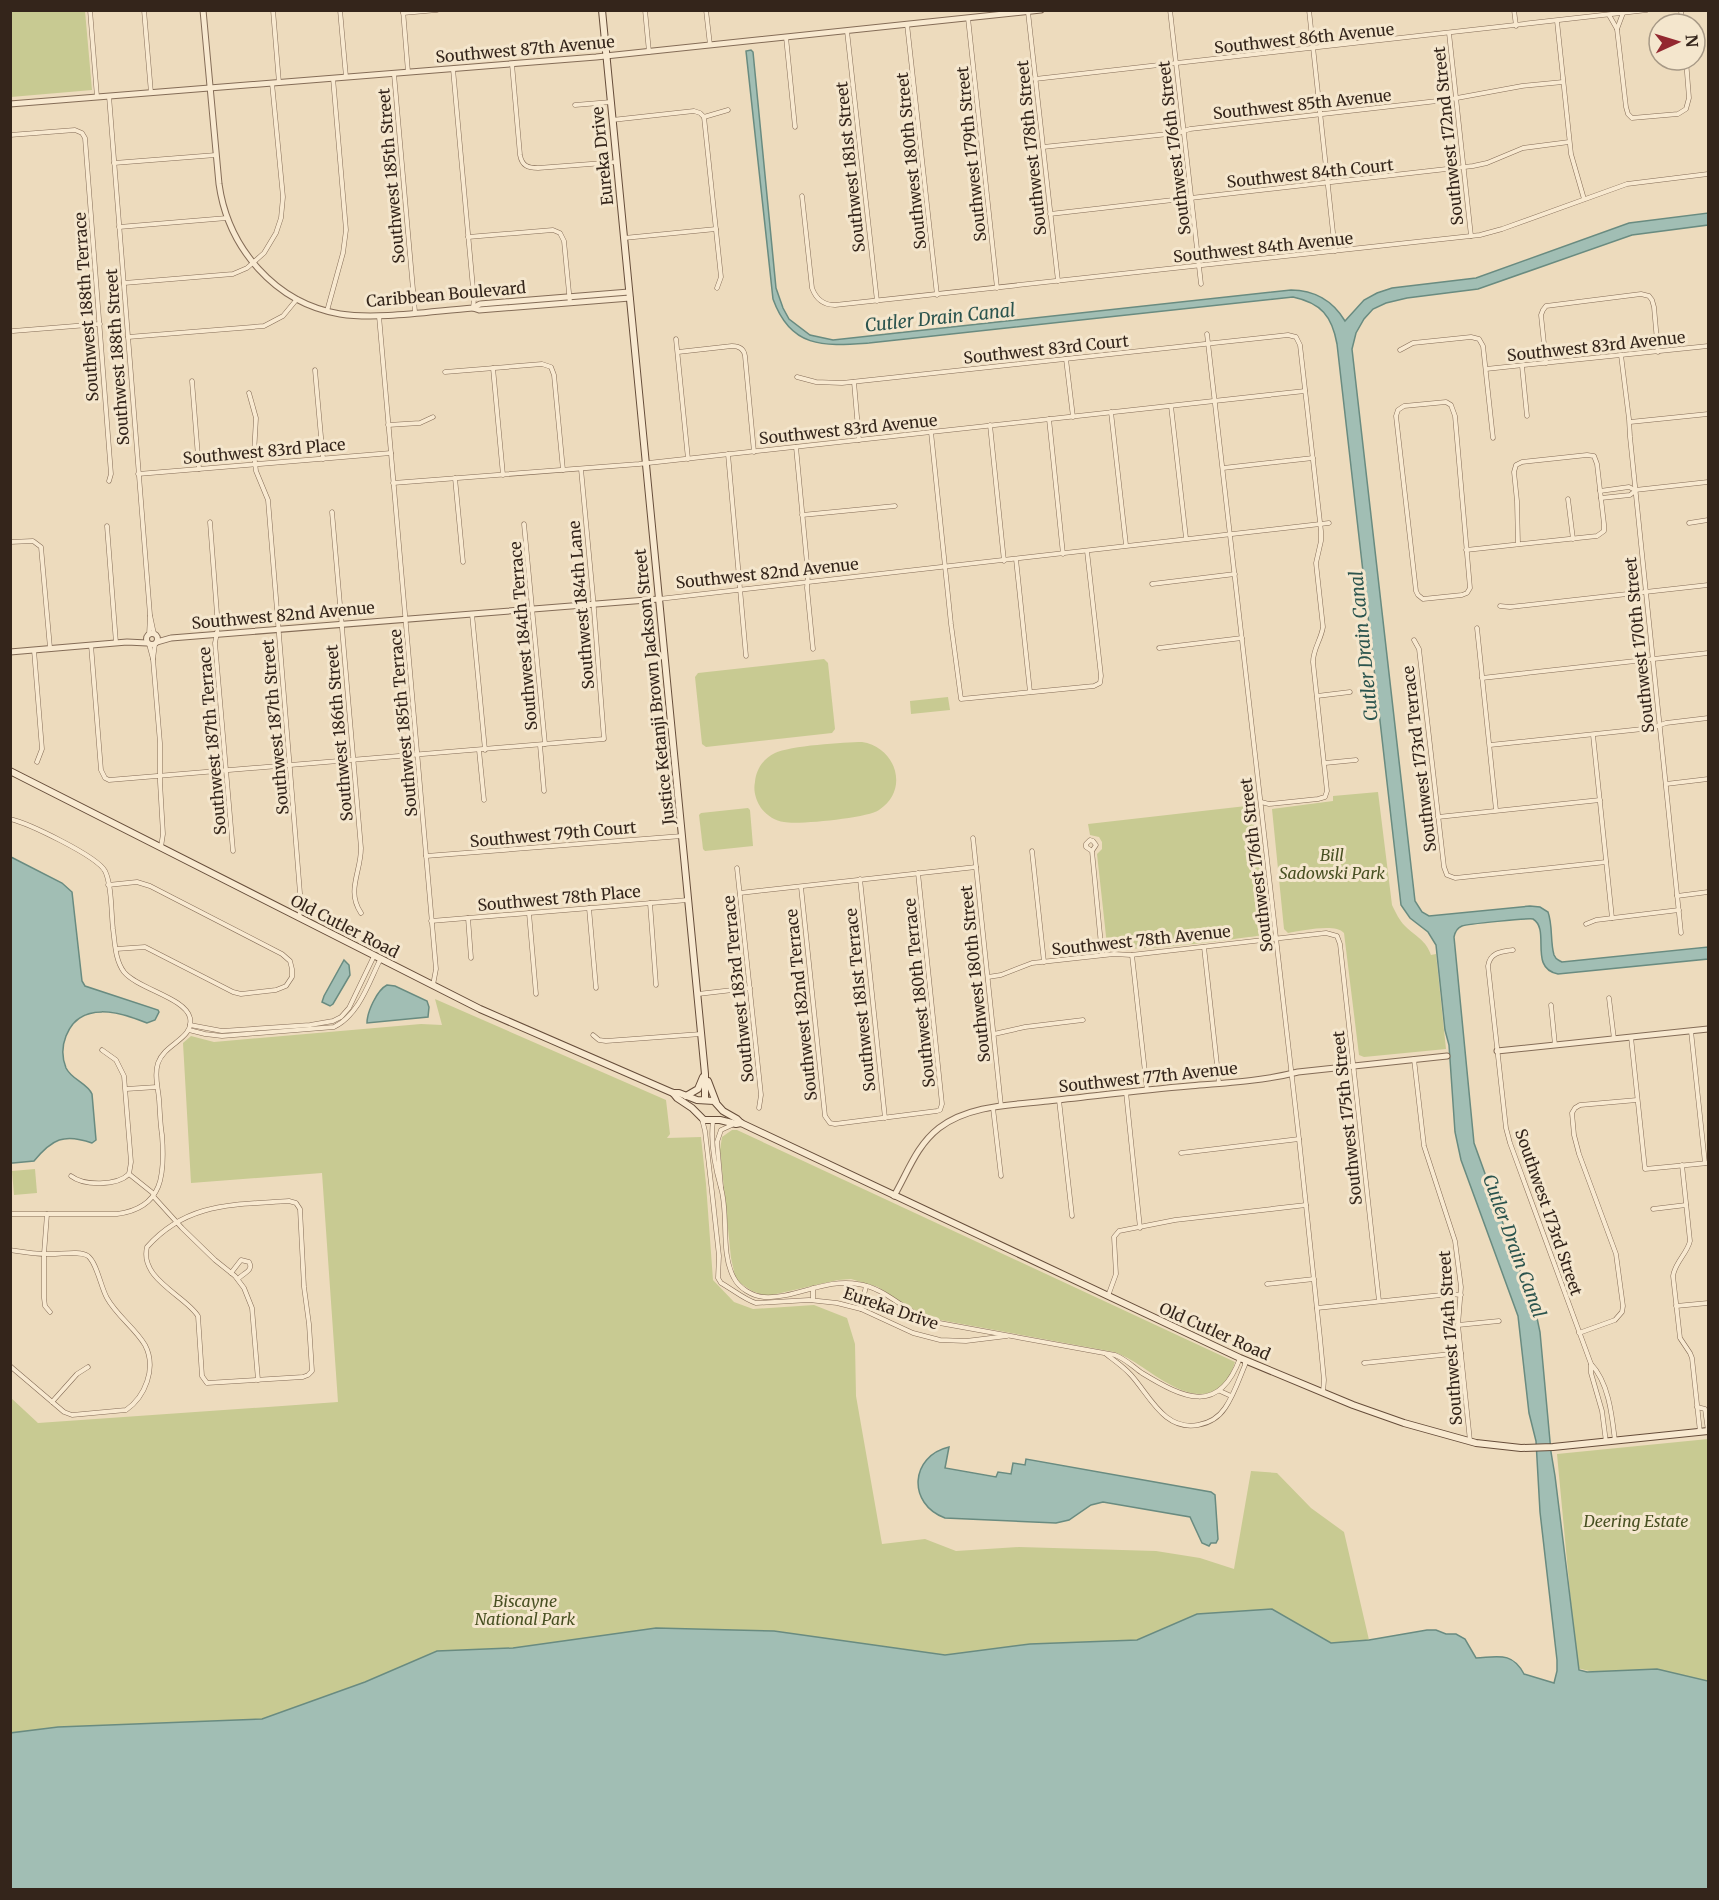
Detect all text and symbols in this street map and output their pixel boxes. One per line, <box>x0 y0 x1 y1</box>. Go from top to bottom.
north arrow <box>1647 12 1707 72</box>
street label: Southwest 86th Avenue <box>1213 19 1395 57</box>
street label: Southwest 87th Avenue <box>435 31 615 67</box>
text: N <box>1682 34 1702 48</box>
street label: Southwest 172nd Street <box>1429 45 1467 226</box>
street label: Southwest 178th Street <box>1012 59 1050 237</box>
street label: Southwest 176th Street <box>1153 59 1195 236</box>
street label: Southwest 179th Street <box>952 65 990 243</box>
street label: Southwest 180th Street <box>892 71 930 251</box>
street label: Southwest 181st Street <box>831 80 869 253</box>
street label: Southwest 85th Avenue <box>1212 85 1392 123</box>
street label: Southwest 185th Street <box>373 87 409 264</box>
street label: Eureka Drive <box>587 106 617 206</box>
street label: Southwest 84th Court <box>1226 154 1395 192</box>
street label: Southwest 188th Terrace <box>69 212 103 402</box>
street label: Southwest 84th Avenue <box>1172 228 1354 266</box>
street label: Southwest 188th Street <box>101 267 133 446</box>
street label: Caribbean Boulevard <box>365 277 527 311</box>
water label: Cutler Drain Canal <box>864 298 1016 337</box>
street label: Southwest 83rd Avenue <box>1506 327 1686 365</box>
street label: Southwest 83rd Court <box>962 330 1130 368</box>
street label: Southwest 83rd Avenue <box>758 410 938 448</box>
street label: Southwest 83rd Place <box>182 434 346 468</box>
street label: Southwest 184th Lane <box>564 520 598 690</box>
street label: Southwest 184th Terrace <box>505 541 541 731</box>
street label: Justice Ketanji Brown Jackson Street <box>629 547 679 827</box>
street label: Southwest 82nd Avenue <box>674 553 860 593</box>
street label: Southwest 170th Street <box>1620 555 1658 734</box>
water label: Cutler Drain Canal <box>1344 570 1383 722</box>
street label: Southwest 82nd Avenue <box>190 597 376 633</box>
street label: Southwest 185th Terrace <box>385 628 421 818</box>
street label: Southwest 187th Street <box>257 638 293 816</box>
street label: Southwest 186th Street <box>321 643 357 822</box>
street label: Southwest 187th Terrace <box>194 646 230 836</box>
street label: Southwest 173rd Terrace <box>1398 665 1440 853</box>
street label: Southwest 176th Street <box>1235 776 1277 953</box>
street label: Southwest 79th Court <box>469 817 638 851</box>
park label: Bill Sadowski Park <box>1279 845 1385 883</box>
street label: Southwest 78th Place <box>477 881 641 915</box>
street label: Southwest 180th Street <box>956 884 994 1064</box>
street label: Old Cutler Road <box>287 890 403 962</box>
street label: Southwest 183rd Terrace <box>718 894 758 1084</box>
street label: Southwest 180th Terrace <box>899 897 939 1089</box>
street label: Southwest 181st Terrace <box>840 907 880 1093</box>
street label: Southwest 182nd Terrace <box>781 908 821 1102</box>
street label: Southwest 78th Avenue <box>1050 921 1232 959</box>
street label: Southwest 175th Street <box>1328 1029 1366 1206</box>
street label: Southwest 77th Avenue <box>1058 1058 1238 1096</box>
street label: Southwest 173rd Street <box>1511 1126 1587 1299</box>
water label: Cutler Drain Canal <box>1478 1171 1551 1321</box>
street label: Southwest 174th Street <box>1434 1249 1466 1426</box>
street label: Eureka Drive <box>841 1282 941 1334</box>
street label: Old Cutler Road <box>1156 1298 1274 1365</box>
park label: Deering Estate <box>1583 1511 1688 1531</box>
park label: Biscayne National Park <box>475 1591 575 1629</box>

